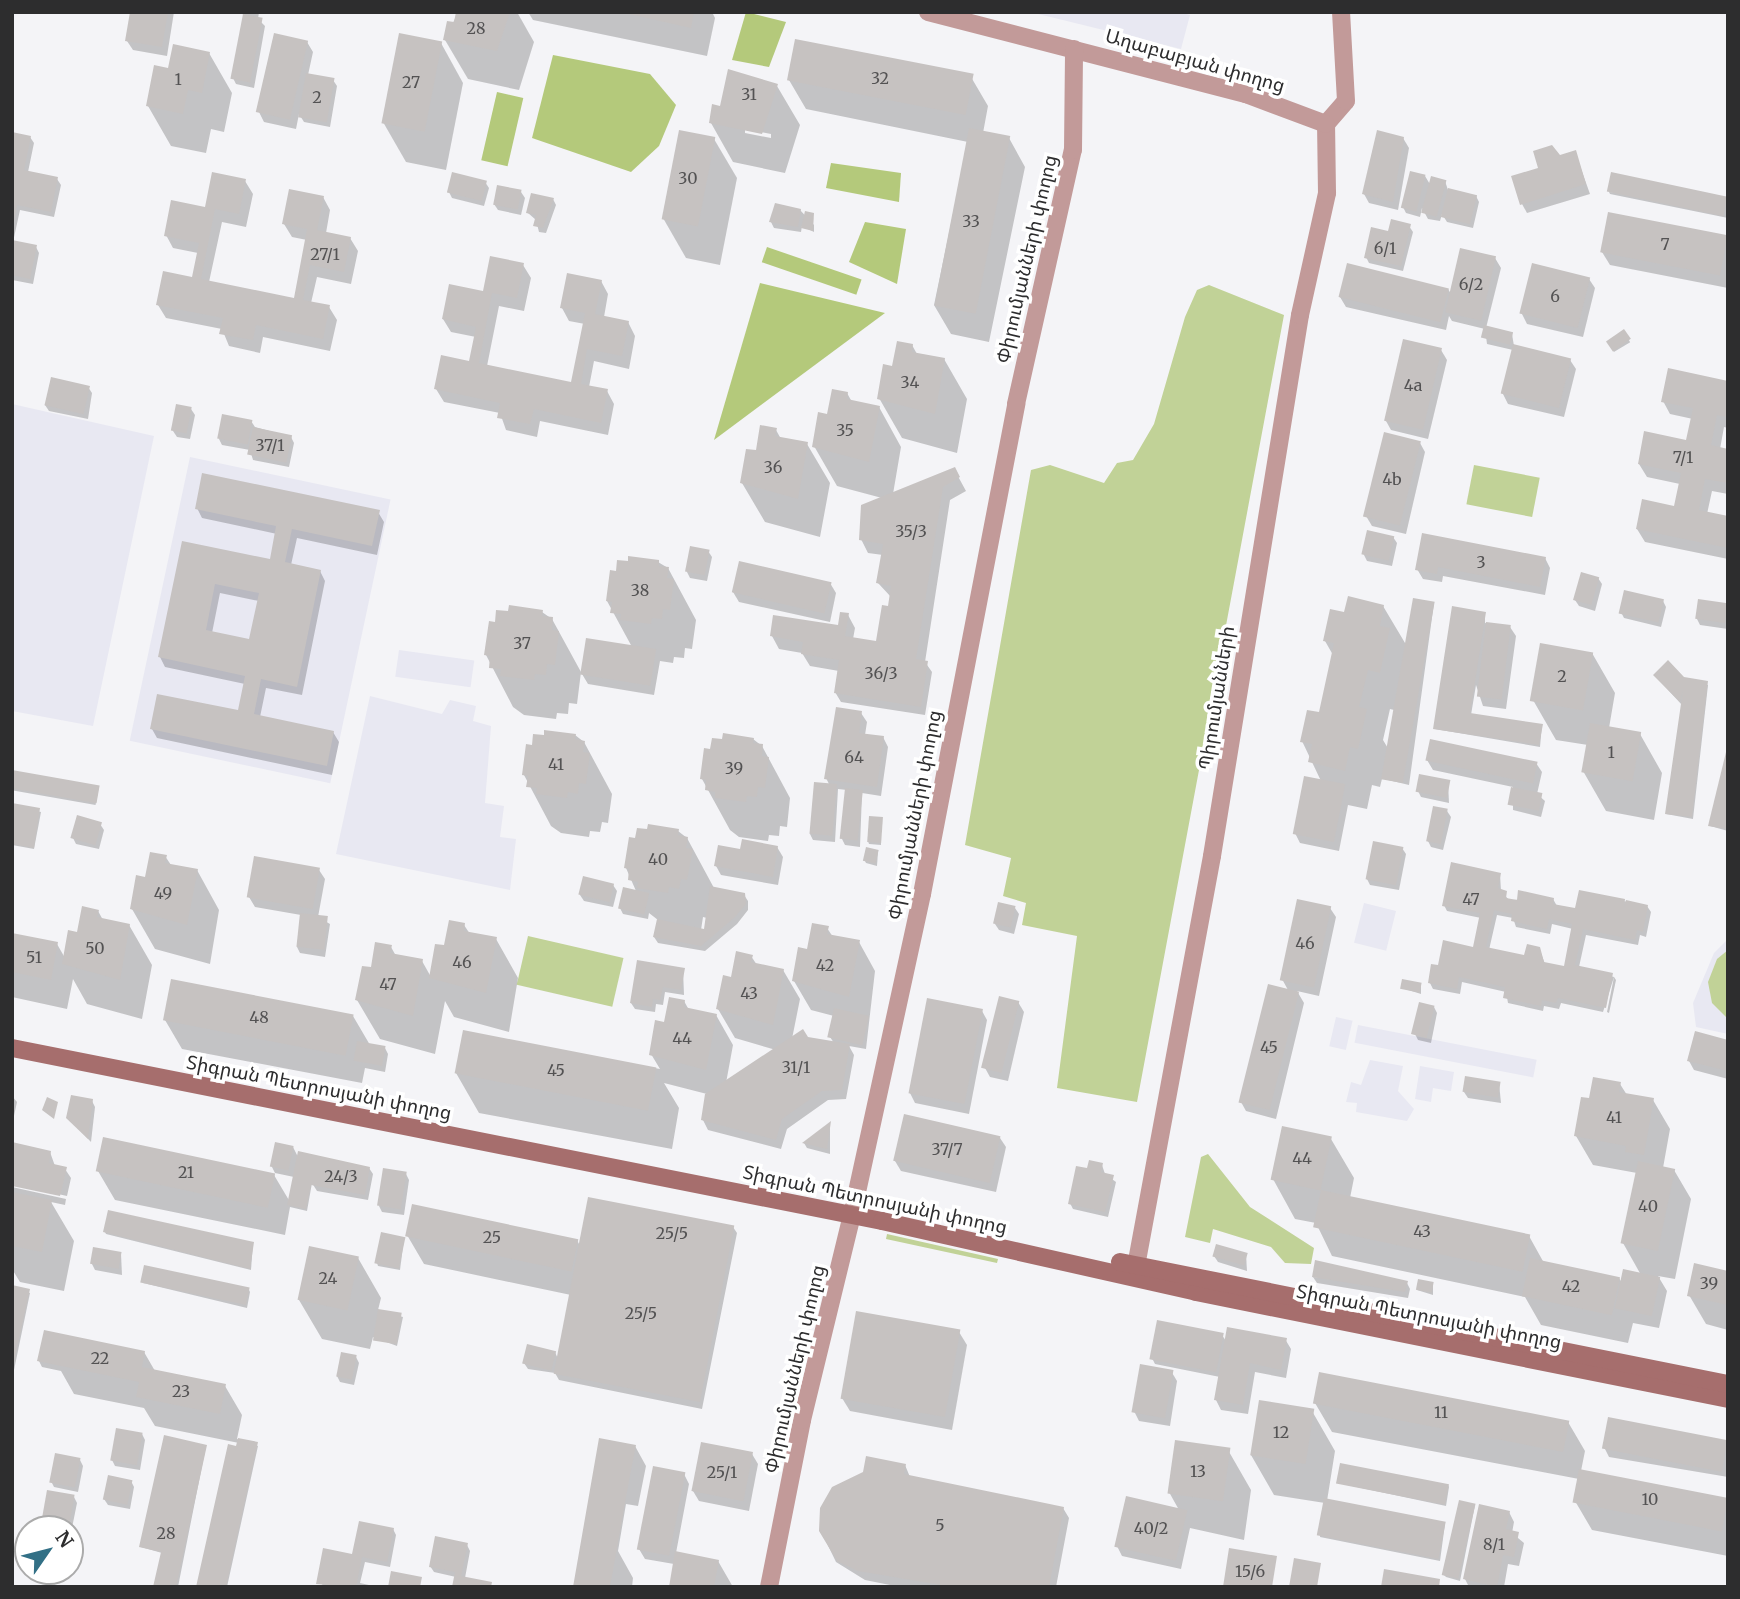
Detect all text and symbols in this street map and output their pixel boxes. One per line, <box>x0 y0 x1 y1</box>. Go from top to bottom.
house number: 28 <box>467 18 485 38</box>
street label: Աղաբաբյան փողոց <box>1103 24 1287 98</box>
house number: 32 <box>871 68 889 88</box>
house number: 1 <box>174 69 182 89</box>
house number: 27 <box>402 72 420 92</box>
house number: 31 <box>741 84 757 104</box>
house number: 2 <box>312 87 322 107</box>
street label: Փիրումյանների փողոց <box>992 153 1062 365</box>
house number: 30 <box>678 168 698 188</box>
house number: 33 <box>962 211 980 231</box>
house number: 7 <box>1660 234 1670 254</box>
house number: 6/1 <box>1374 238 1396 258</box>
house number: 27/1 <box>310 244 340 264</box>
house number: 6/2 <box>1459 274 1483 294</box>
house number: 6 <box>1550 286 1560 306</box>
house number: 34 <box>901 372 919 392</box>
house number: 4a <box>1404 375 1422 395</box>
house number: 35 <box>836 420 854 440</box>
house number: 37/1 <box>256 435 284 455</box>
house number: 7/1 <box>1673 447 1693 467</box>
house number: 36 <box>764 457 782 477</box>
house number: 4b <box>1382 469 1402 489</box>
house number: 35/3 <box>895 521 927 541</box>
house number: 3 <box>1476 552 1486 572</box>
house number: 38 <box>631 580 649 600</box>
street label: Պիրումյանների <box>1194 624 1240 772</box>
house number: 37 <box>513 633 531 653</box>
house number: 36/3 <box>864 663 898 683</box>
house number: 2 <box>1557 666 1567 686</box>
street label: Փիրումյանների փողոց <box>883 708 947 922</box>
house number: 1 <box>1607 742 1615 762</box>
house number: 64 <box>844 747 864 767</box>
house number: 41 <box>548 754 564 774</box>
house number: 39 <box>725 758 743 778</box>
house number: 40 <box>648 849 668 869</box>
house number: 49 <box>154 883 172 903</box>
house number: 47 <box>1462 889 1480 909</box>
house number: 46 <box>1295 933 1315 953</box>
house number: 50 <box>85 938 105 958</box>
house number: 51 <box>26 947 42 967</box>
house number: 46 <box>452 952 472 972</box>
house number: 42 <box>816 955 834 975</box>
house number: 47 <box>379 974 397 994</box>
house number: 43 <box>740 983 758 1003</box>
house number: 48 <box>249 1007 269 1027</box>
house number: 44 <box>672 1028 692 1048</box>
house number: 45 <box>1260 1037 1278 1057</box>
street label: Տիգրան Պետրոսյանի փողոց <box>185 1051 453 1125</box>
house number: 31/1 <box>782 1057 810 1077</box>
house number: 45 <box>547 1060 565 1080</box>
house number: 41 <box>1606 1107 1622 1127</box>
house number: 37/7 <box>931 1139 963 1159</box>
house number: 44 <box>1292 1148 1312 1168</box>
street label: Տիգրան Պետրոսյանի փողոց <box>741 1161 1009 1239</box>
house number: 21 <box>178 1162 194 1182</box>
house number: 24/3 <box>324 1166 358 1186</box>
house number: 40 <box>1638 1196 1658 1216</box>
house number: 43 <box>1413 1221 1431 1241</box>
house number: 25/5 <box>656 1223 688 1243</box>
house number: 25 <box>483 1227 501 1247</box>
street label: Փիրումյանների փողոց <box>760 1263 830 1475</box>
house number: 24 <box>319 1268 337 1288</box>
house number: 39 <box>1700 1273 1718 1293</box>
house number: 42 <box>1562 1276 1580 1296</box>
street label: Տիգրան Պետրոսյանի փողոց <box>1295 1280 1563 1354</box>
house number: 25/5 <box>625 1303 657 1323</box>
house number: 22 <box>91 1348 109 1368</box>
house number: 23 <box>172 1381 190 1401</box>
house number: 11 <box>1434 1402 1448 1422</box>
house number: 12 <box>1273 1422 1289 1442</box>
house number: 13 <box>1190 1461 1206 1481</box>
house number: 25/1 <box>707 1462 737 1482</box>
house number: 10 <box>1642 1489 1658 1509</box>
north arrow <box>14 1515 84 1585</box>
house number: 5 <box>935 1515 945 1535</box>
house number: 40/2 <box>1134 1518 1168 1538</box>
house number: 28 <box>157 1523 175 1543</box>
text: N <box>50 1526 79 1552</box>
house number: 8/1 <box>1483 1534 1505 1554</box>
house number: 15/6 <box>1235 1561 1265 1581</box>

